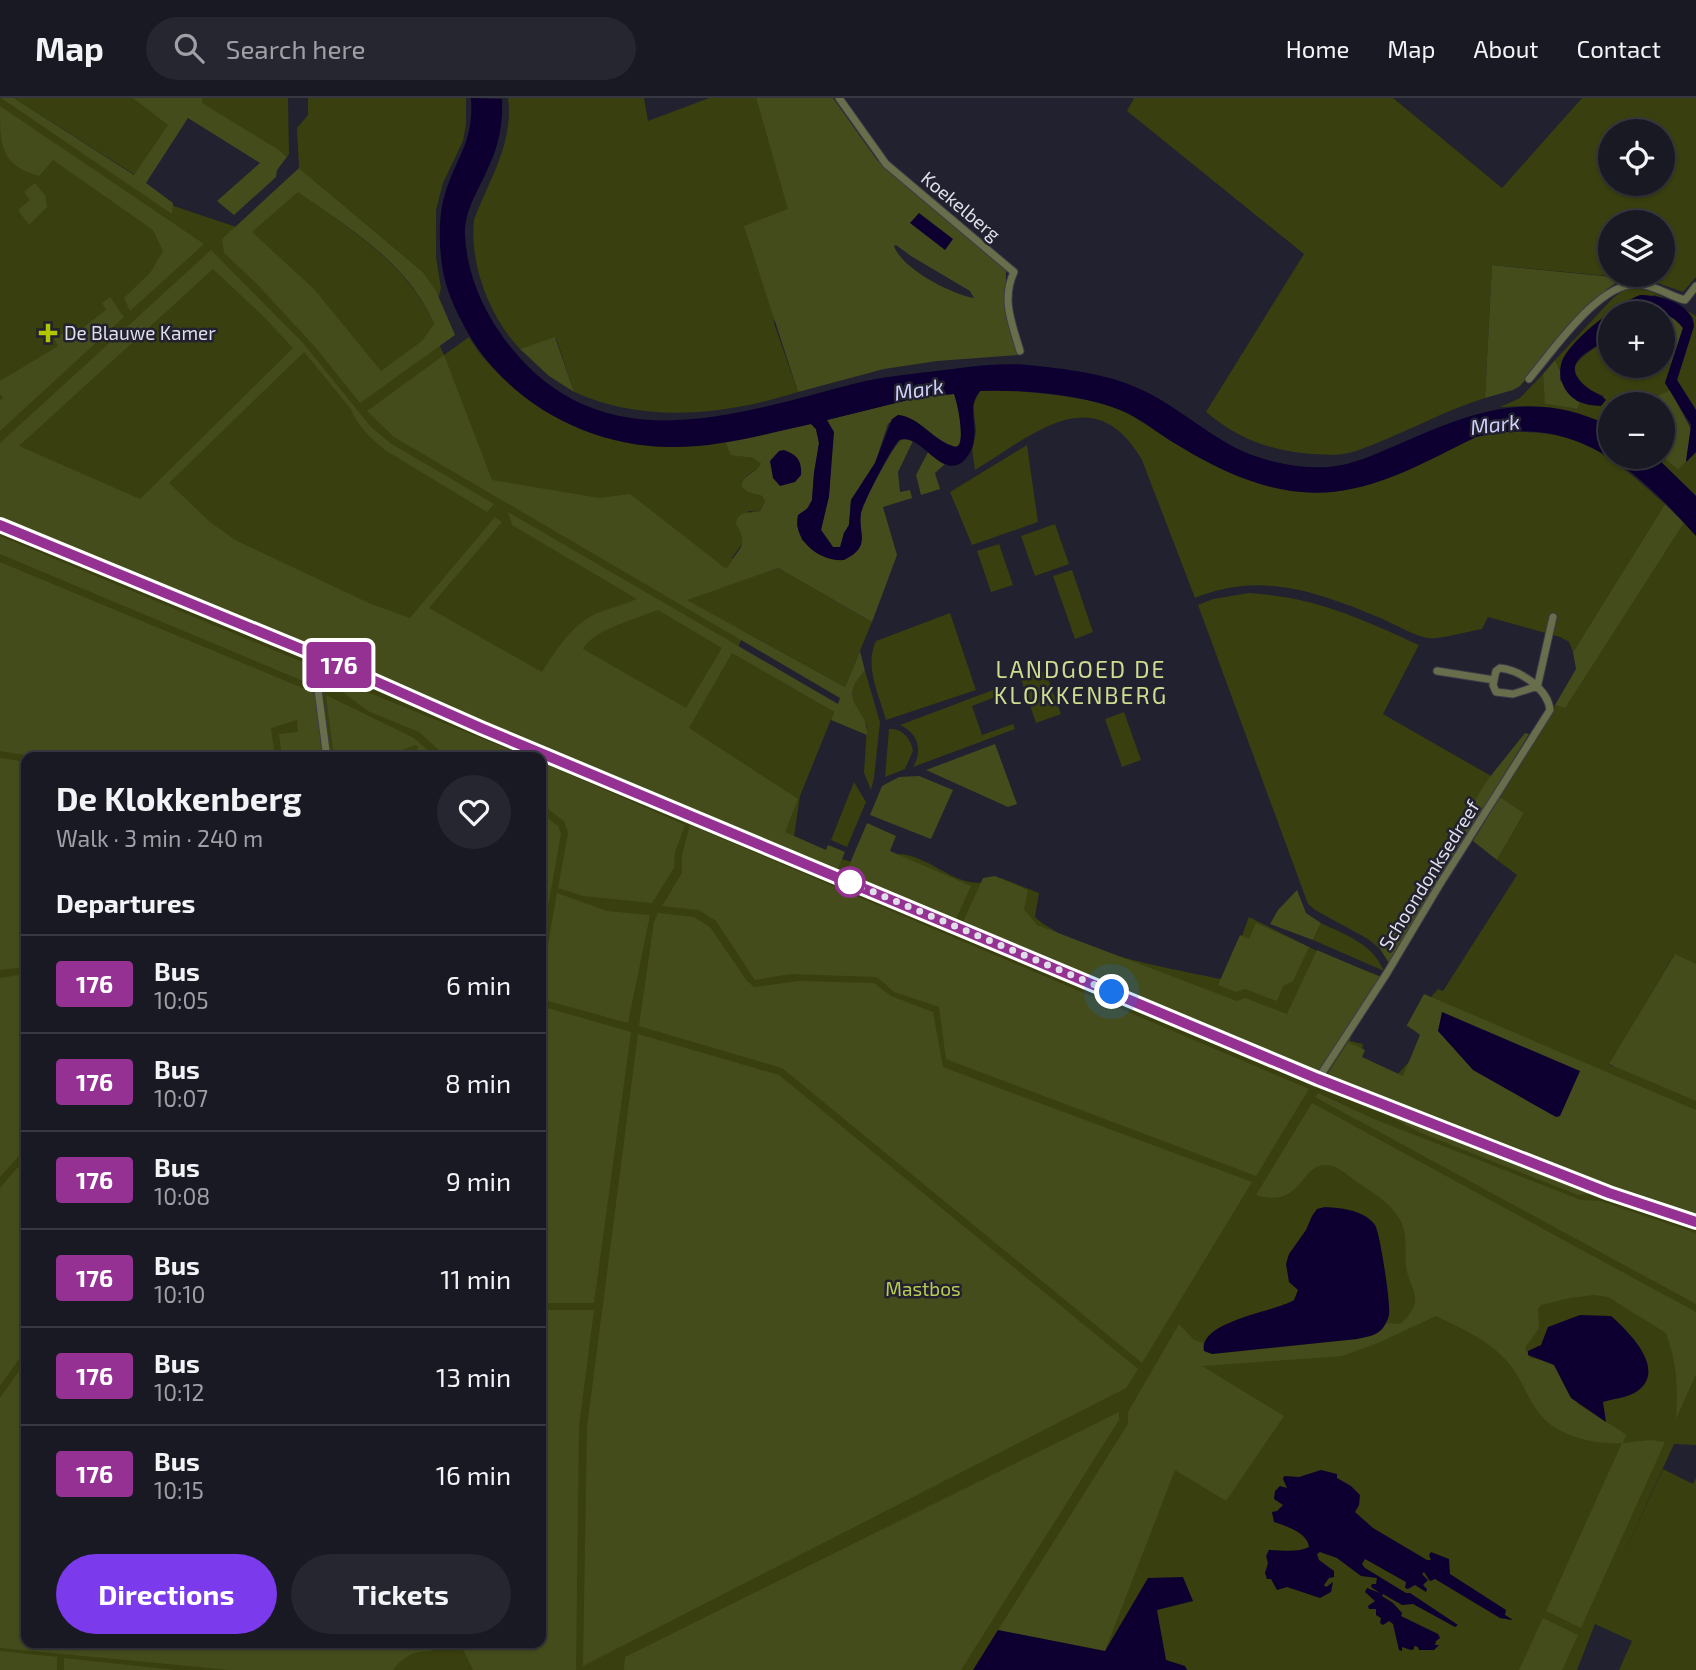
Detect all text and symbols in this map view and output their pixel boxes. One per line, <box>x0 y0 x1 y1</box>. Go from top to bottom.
search box <box>146 17 636 80</box>
text: Map <box>35 28 104 68</box>
icon: search <box>170 29 208 67</box>
text: Search here <box>226 33 365 64</box>
text: Home <box>1286 34 1349 63</box>
text: Map <box>1387 34 1435 63</box>
text: About <box>1473 34 1539 63</box>
text: Contact <box>1577 34 1661 63</box>
map controls <box>1598 119 1675 469</box>
button: locate <box>1598 119 1675 196</box>
street label: Koekelberg <box>917 166 1006 246</box>
button: layers <box>1598 210 1675 287</box>
button: + <box>1598 301 1675 378</box>
place label: De Blauwe Kamer <box>64 321 216 344</box>
marker: De Blauwe Kamer <box>38 323 58 343</box>
water label: Mark <box>892 372 945 405</box>
button: − <box>1598 392 1675 469</box>
water label: Mark <box>1469 408 1521 439</box>
line badge: 176 <box>299 642 379 688</box>
text: 176 <box>320 650 358 679</box>
district label: LANDGOED DE KLOKKENBERG <box>994 655 1168 709</box>
button: heart <box>437 775 511 849</box>
text: De Klokkenberg <box>56 778 302 818</box>
street label: Schoondonksedreef <box>1373 795 1484 954</box>
text: Walk · 3 min · 240 m <box>56 824 263 852</box>
unlabelled marker <box>835 867 865 897</box>
text: Departures <box>56 887 195 918</box>
text: Bus <box>154 955 200 986</box>
text: 176 <box>76 969 113 998</box>
text: 6 min <box>446 969 511 1000</box>
your location <box>1094 974 1129 1009</box>
text: 10:05 <box>154 986 209 1014</box>
text: Bus <box>154 1053 200 1084</box>
text: 176 <box>76 1067 113 1096</box>
text: 8 min <box>445 1067 511 1098</box>
text: 10:07 <box>154 1084 208 1112</box>
text: Bus <box>154 1151 200 1182</box>
text: 176 <box>76 1165 113 1194</box>
text: 9 min <box>446 1165 511 1196</box>
text: 10:08 <box>154 1182 210 1210</box>
text: Bus <box>154 1249 200 1280</box>
text: 176 <box>76 1263 113 1292</box>
text: 11 min <box>440 1263 511 1294</box>
park label: Mastbos <box>885 1277 961 1300</box>
text: 10:10 <box>154 1280 205 1308</box>
text: Bus <box>154 1347 200 1378</box>
text: 176 <box>76 1361 113 1390</box>
text: 13 min <box>436 1361 511 1392</box>
text: 10:12 <box>154 1378 205 1406</box>
text: Bus <box>154 1445 200 1476</box>
text: 176 <box>76 1459 113 1488</box>
text: 16 min <box>436 1459 511 1490</box>
text: 10:15 <box>154 1476 204 1504</box>
button: Directions <box>56 1554 277 1634</box>
button: Tickets <box>291 1554 511 1634</box>

